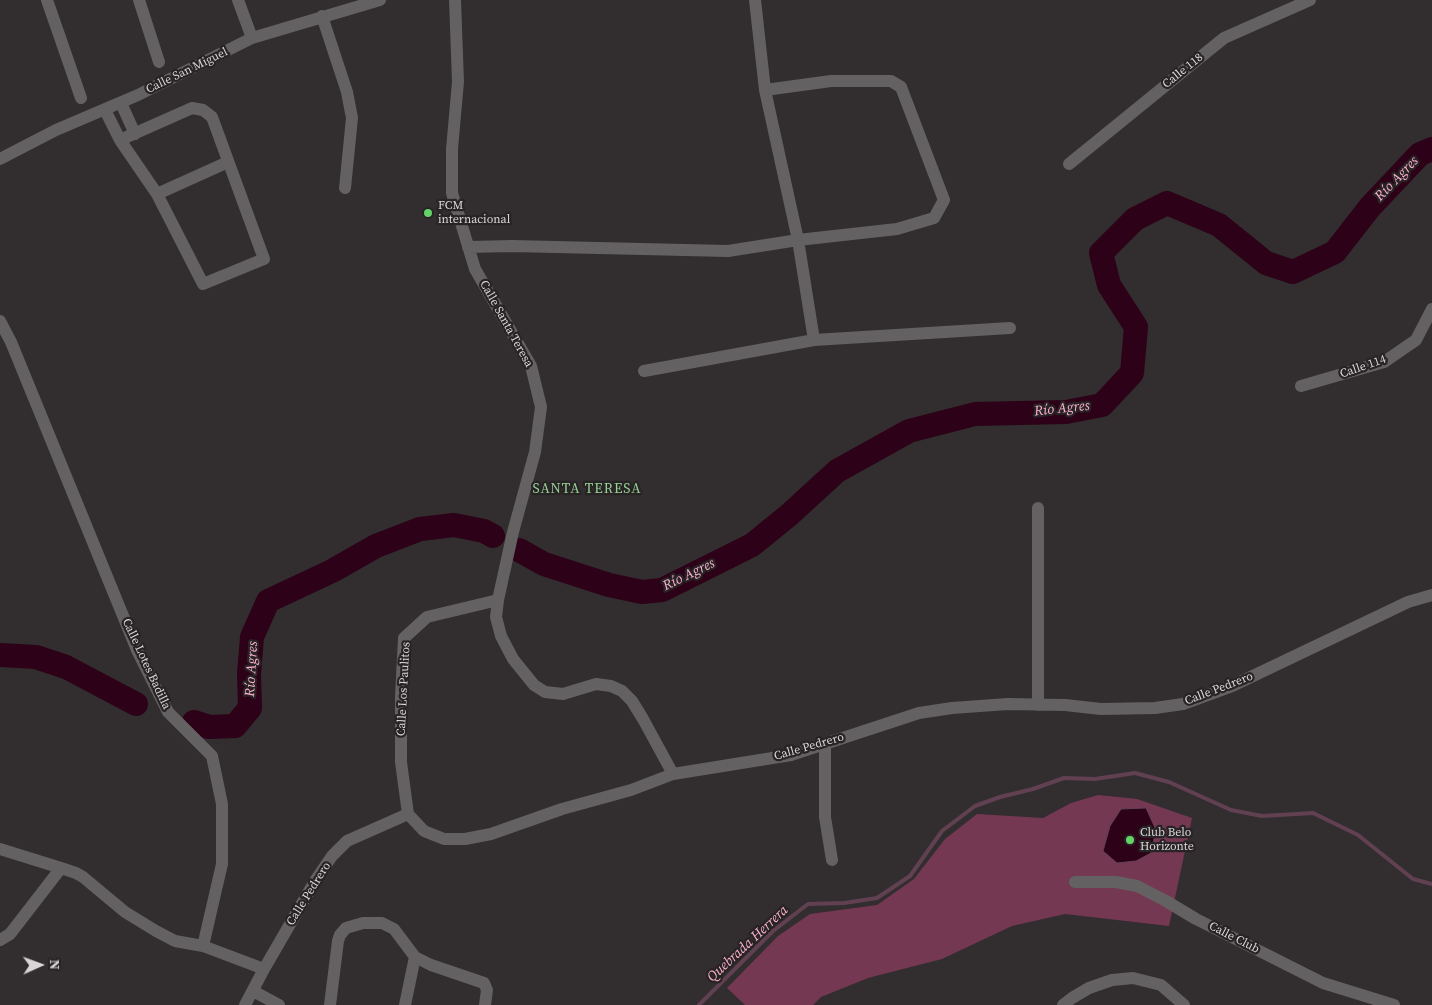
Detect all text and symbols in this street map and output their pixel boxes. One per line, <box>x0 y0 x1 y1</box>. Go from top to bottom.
street label: Calle San Miguel <box>144 45 230 97</box>
street label: Calle 118 <box>1160 50 1206 92</box>
water label: Río Agres <box>1372 153 1422 205</box>
place label: FCM internacional <box>438 199 510 227</box>
marker: FCM internacional <box>422 207 434 219</box>
street label: Calle Santa Teresa <box>476 278 536 370</box>
street label: Calle 114 <box>1338 352 1388 382</box>
water label: Río Agres <box>1034 398 1090 420</box>
district label: SANTA TERESA <box>531 481 643 497</box>
water label: Río Agres <box>660 555 718 595</box>
street label: Calle Lotes Badilla <box>119 616 173 712</box>
water label: Río Agres <box>242 641 262 697</box>
street label: Calle Los Paulitos <box>394 641 414 737</box>
street label: Calle Pedrero <box>1183 669 1255 709</box>
street label: Calle Pedrero <box>772 730 846 764</box>
place label: Club Belo Horizonte <box>1140 826 1194 854</box>
marker: Club Belo Horizonte <box>1124 834 1136 846</box>
street label: Calle Pedrero <box>284 860 334 928</box>
water label: Quebrada Herrera <box>704 902 792 986</box>
street label: Calle Club <box>1206 919 1262 957</box>
north arrow <box>15 940 65 990</box>
text: N <box>45 959 65 970</box>

